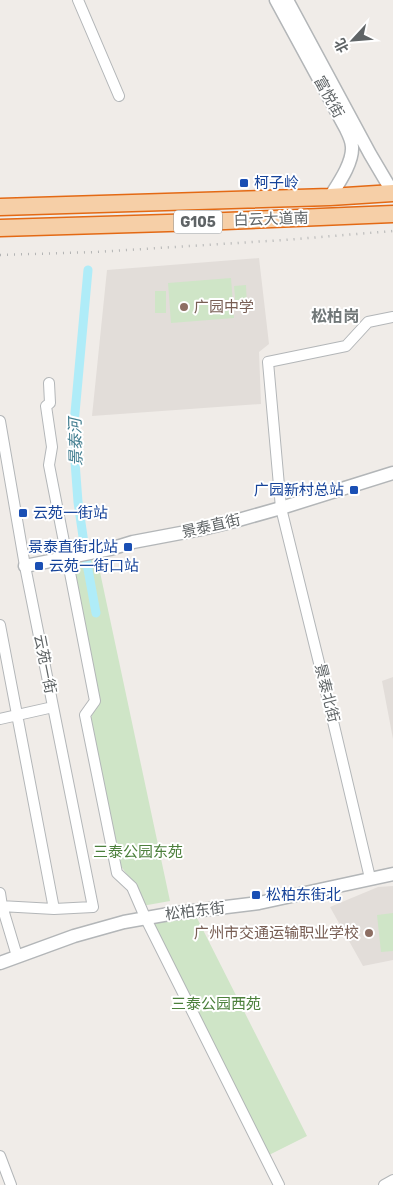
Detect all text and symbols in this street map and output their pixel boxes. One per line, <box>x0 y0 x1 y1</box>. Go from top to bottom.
north arrow <box>328 15 378 65</box>
text: 北 <box>331 35 352 55</box>
street label: 富悦街 <box>310 73 348 121</box>
place label: 柯子岭 <box>254 174 299 192</box>
marker: 柯子岭 <box>238 177 250 189</box>
street label: 白云大道南 <box>233 209 309 229</box>
road number: G105 <box>174 210 222 233</box>
place label: 广园中学 <box>194 298 254 316</box>
marker: 广园中学 <box>178 301 190 313</box>
district label: 松柏岗 <box>311 307 359 326</box>
water label: 景泰河 <box>66 415 85 466</box>
place label: 广园新村总站 <box>254 481 344 499</box>
marker: 广园新村总站 <box>348 484 360 496</box>
place label: 云苑一街站 <box>33 504 108 522</box>
marker: 云苑一街站 <box>17 507 29 519</box>
street label: 景泰直街 <box>180 510 242 542</box>
place label: 景泰直街北站 <box>28 538 118 556</box>
marker: 景泰直街北站 <box>122 541 134 553</box>
place label: 云苑一街口站 <box>49 557 139 575</box>
marker: 云苑一街口站 <box>33 560 45 572</box>
street label: 云苑一街 <box>30 633 60 695</box>
street label: 景泰北街 <box>311 662 343 724</box>
park label: 三泰公园东苑 <box>93 843 183 861</box>
place label: 松柏东街北 <box>266 886 341 904</box>
marker: 松柏东街北 <box>250 889 262 901</box>
street label: 松柏东街 <box>164 898 226 924</box>
place label: 广州市交通运输职业学校 <box>194 924 359 942</box>
marker: 广州市交通运输职业学校 <box>363 927 375 939</box>
park label: 三泰公园西苑 <box>171 995 261 1013</box>

